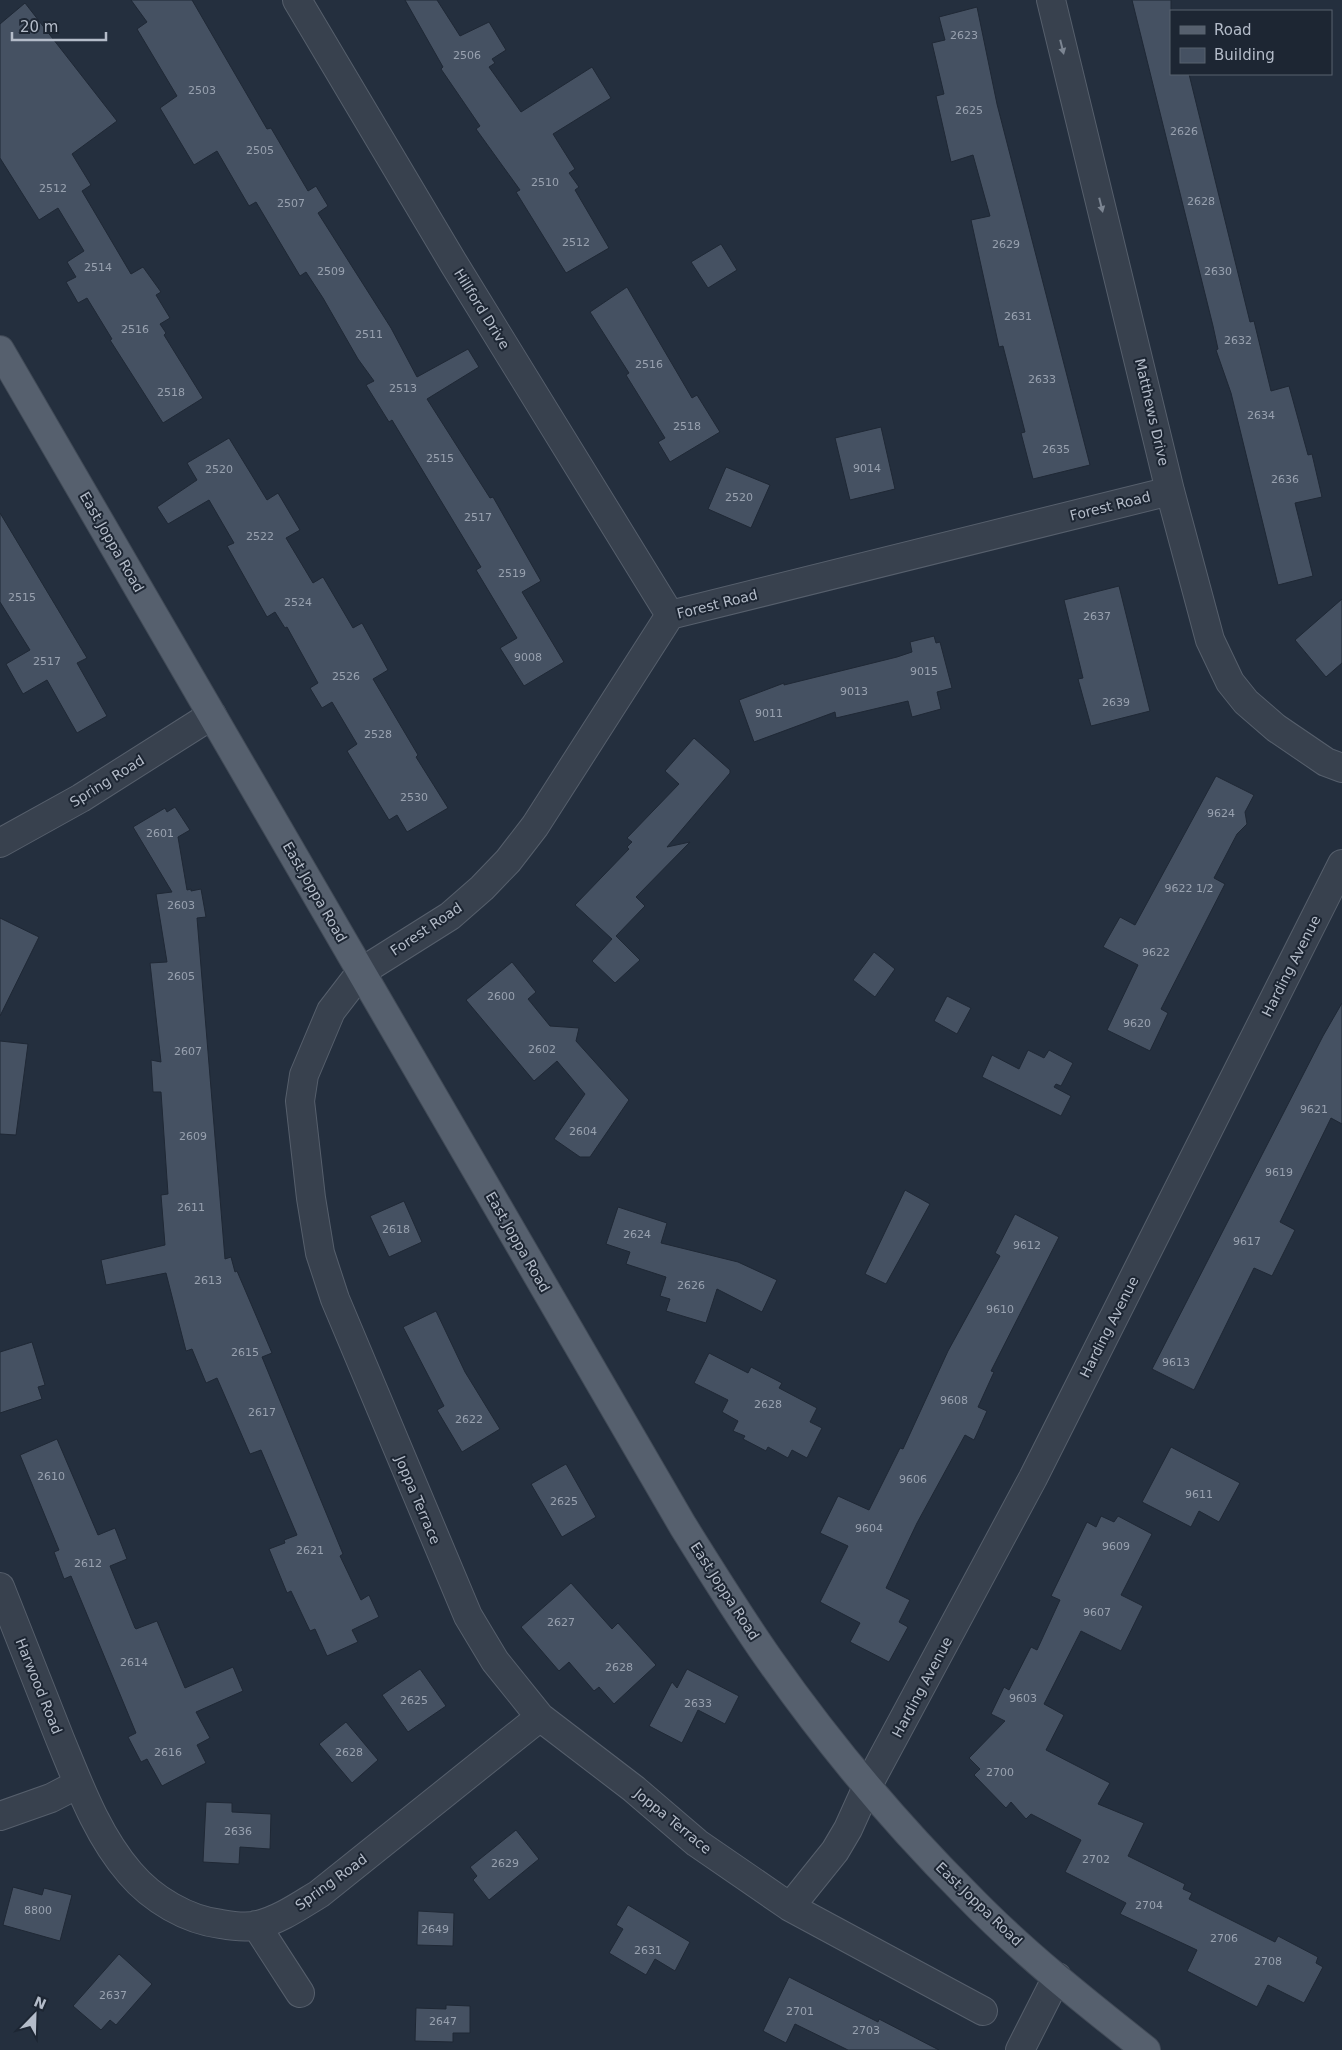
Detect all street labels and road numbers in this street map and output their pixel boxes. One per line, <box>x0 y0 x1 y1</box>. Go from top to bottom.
street label: Hillford Drive <box>451 266 513 352</box>
street label: Matthews Drive <box>1132 357 1172 467</box>
street label: Forest Road <box>1068 488 1152 524</box>
street label: East Joppa Road <box>77 489 147 595</box>
street label: Forest Road <box>675 586 759 622</box>
street label: Spring Road <box>67 752 147 810</box>
street label: East Joppa Road <box>280 839 350 945</box>
street label: Forest Road <box>387 899 465 959</box>
street label: Harding Avenue <box>1259 913 1323 1019</box>
street label: East Joppa Road <box>483 1189 553 1295</box>
street label: Harding Avenue <box>1077 1274 1141 1380</box>
street label: Joppa Terrace <box>392 1452 444 1547</box>
street label: East Joppa Road <box>687 1539 763 1643</box>
street label: Harding Avenue <box>889 1634 955 1740</box>
street label: Harwood Road <box>12 1636 66 1736</box>
street label: Joppa Terrace <box>630 1784 715 1857</box>
street label: Spring Road <box>292 1851 370 1913</box>
street label: East Joppa Road <box>933 1859 1025 1949</box>

